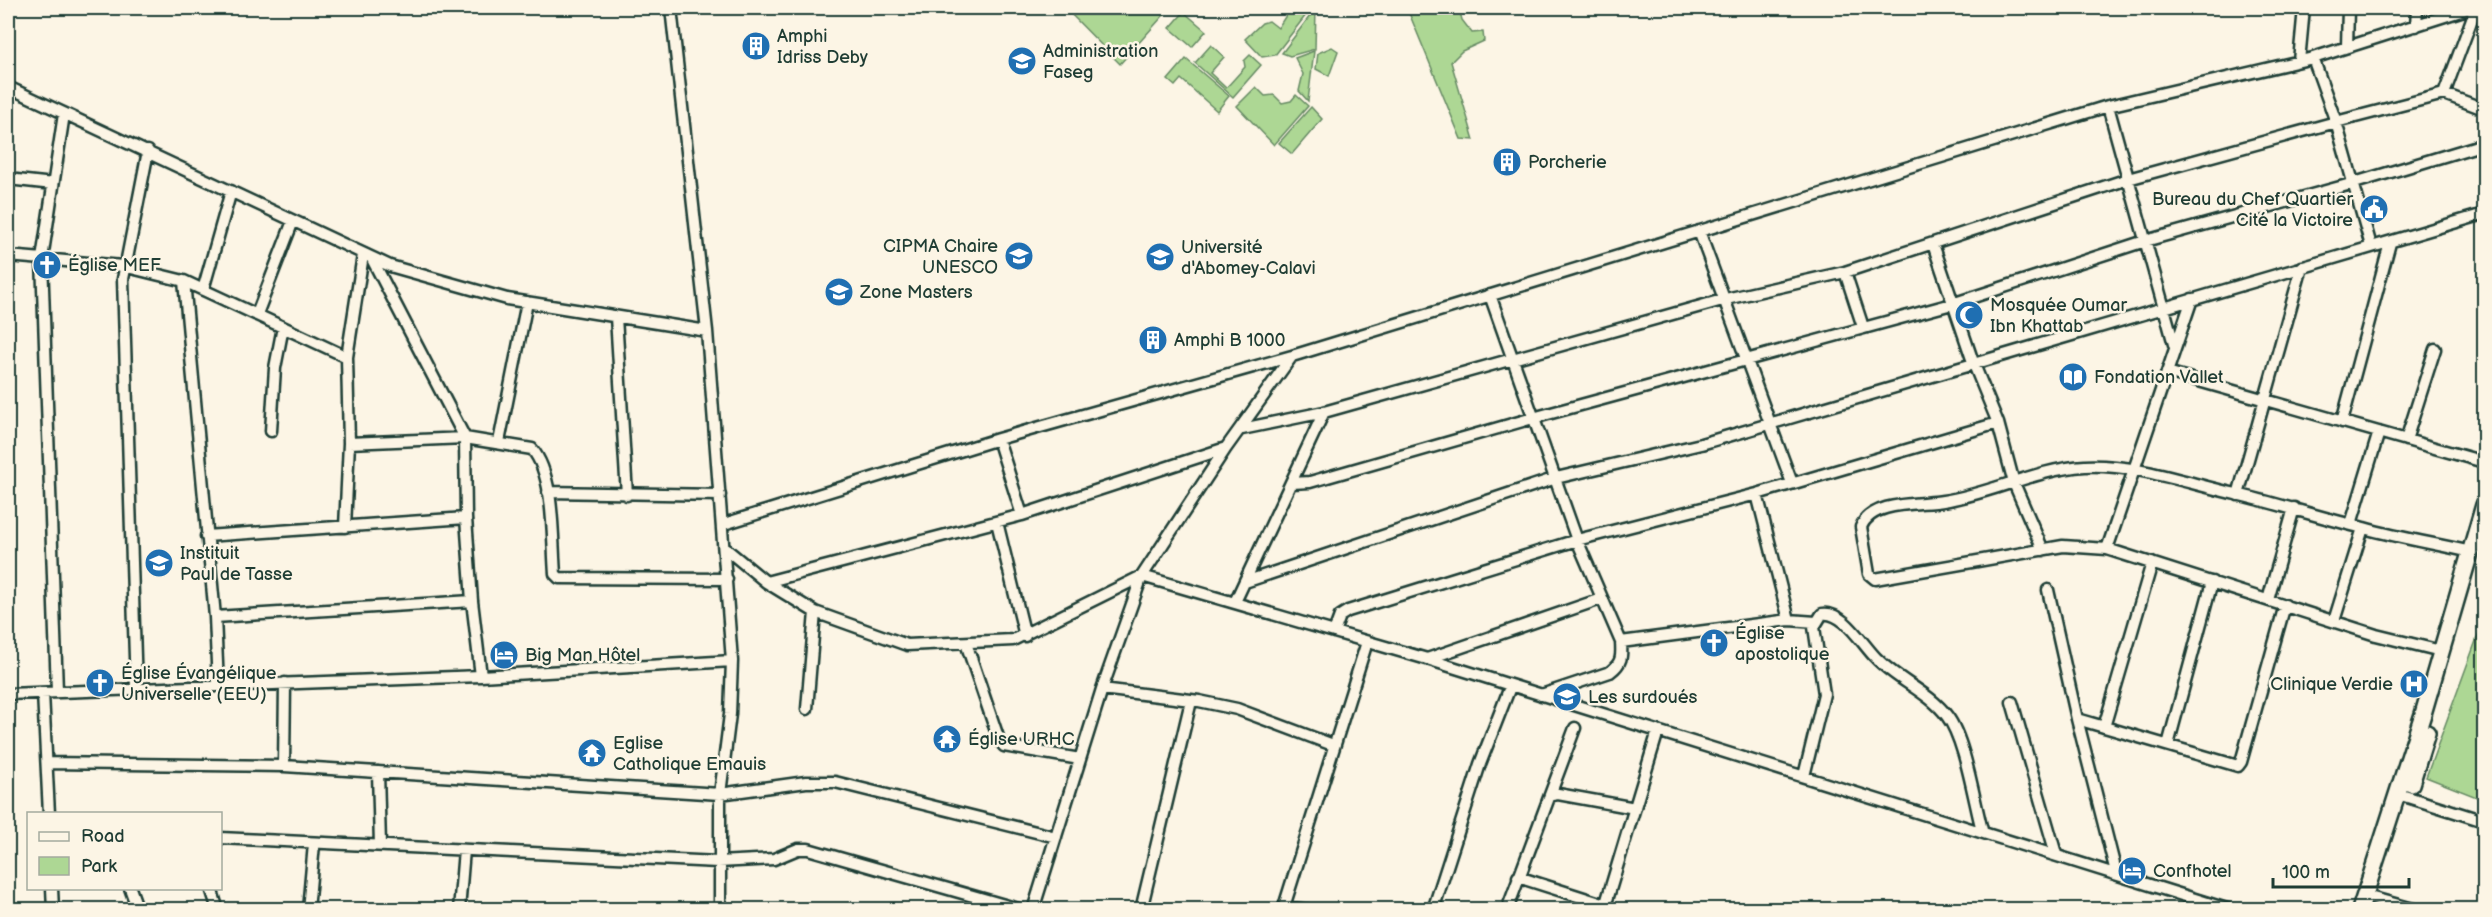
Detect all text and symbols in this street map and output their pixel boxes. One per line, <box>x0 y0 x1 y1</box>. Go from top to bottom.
place label: Amphi Idriss Deby <box>777 26 869 68</box>
building icon: Amphi Idriss Deby <box>740 30 772 62</box>
place label: Administration Faseg <box>1043 41 1158 83</box>
school or university icon: Administration Faseg <box>1006 45 1038 77</box>
building icon: Porcherie <box>1491 146 1523 178</box>
place label: Porcherie <box>1528 152 1607 173</box>
place label: Bureau du Chef Quartier Cité la Victoire <box>2152 189 2353 231</box>
public building icon: Bureau du Chef Quartier Cité la Victoire <box>2358 193 2390 225</box>
place label: CIPMA Chaire UNESCO <box>883 236 998 278</box>
place label: Université d'Abomey-Calavi <box>1181 237 1316 279</box>
school or university icon: CIPMA Chaire UNESCO <box>1003 240 1035 272</box>
school or university icon: Université d'Abomey-Calavi <box>1144 241 1176 273</box>
church icon: Église MEF <box>31 249 63 281</box>
place label: Église MEF <box>68 253 161 276</box>
school or university icon: Zone Masters <box>823 276 855 308</box>
place label: Zone Masters <box>859 282 973 303</box>
place label: Mosquée Oumar Ibn Khattab <box>1990 295 2127 337</box>
mosque icon: Mosquée Oumar Ibn Khattab <box>1953 299 1985 331</box>
building icon: Amphi B 1000 <box>1137 324 1169 356</box>
place label: Amphi B 1000 <box>1174 330 1285 351</box>
library icon: Fondation Vallet <box>2057 361 2089 393</box>
place label: Fondation Vallet <box>2094 367 2224 388</box>
place label: Instituit Paul de Tasse <box>180 543 293 585</box>
school or university icon: Instituit Paul de Tasse <box>143 547 175 579</box>
place label: Église apostolique <box>1735 621 1830 665</box>
church icon: Église apostolique <box>1698 627 1730 659</box>
hotel icon: Big Man Hôtel <box>488 639 520 671</box>
place label: Big Man Hôtel <box>525 645 640 666</box>
place label: Église Évangélique Universelle (EEU) <box>121 661 277 705</box>
church icon: Église Évangélique Universelle (EEU) <box>84 667 116 699</box>
hospital icon: Clinique Verdie <box>2398 668 2430 700</box>
place label: Clinique Verdie <box>2270 674 2393 695</box>
school or university icon: Les surdoués <box>1551 681 1583 713</box>
place label: Les surdoués <box>1588 687 1698 708</box>
temple icon: Église URHC <box>931 723 963 755</box>
place label: Église URHC <box>968 727 1075 750</box>
place label: Eglise Catholique Emauis <box>613 733 766 775</box>
temple icon: Eglise Catholique Emauis <box>576 737 608 769</box>
legend <box>27 812 222 890</box>
text: Road <box>81 826 125 847</box>
scale bar <box>2273 851 2410 889</box>
hotel icon: Confhotel <box>2116 855 2148 887</box>
text: Park <box>81 856 117 877</box>
place label: Confhotel <box>2153 861 2232 882</box>
text: 100 m <box>2282 862 2330 883</box>

